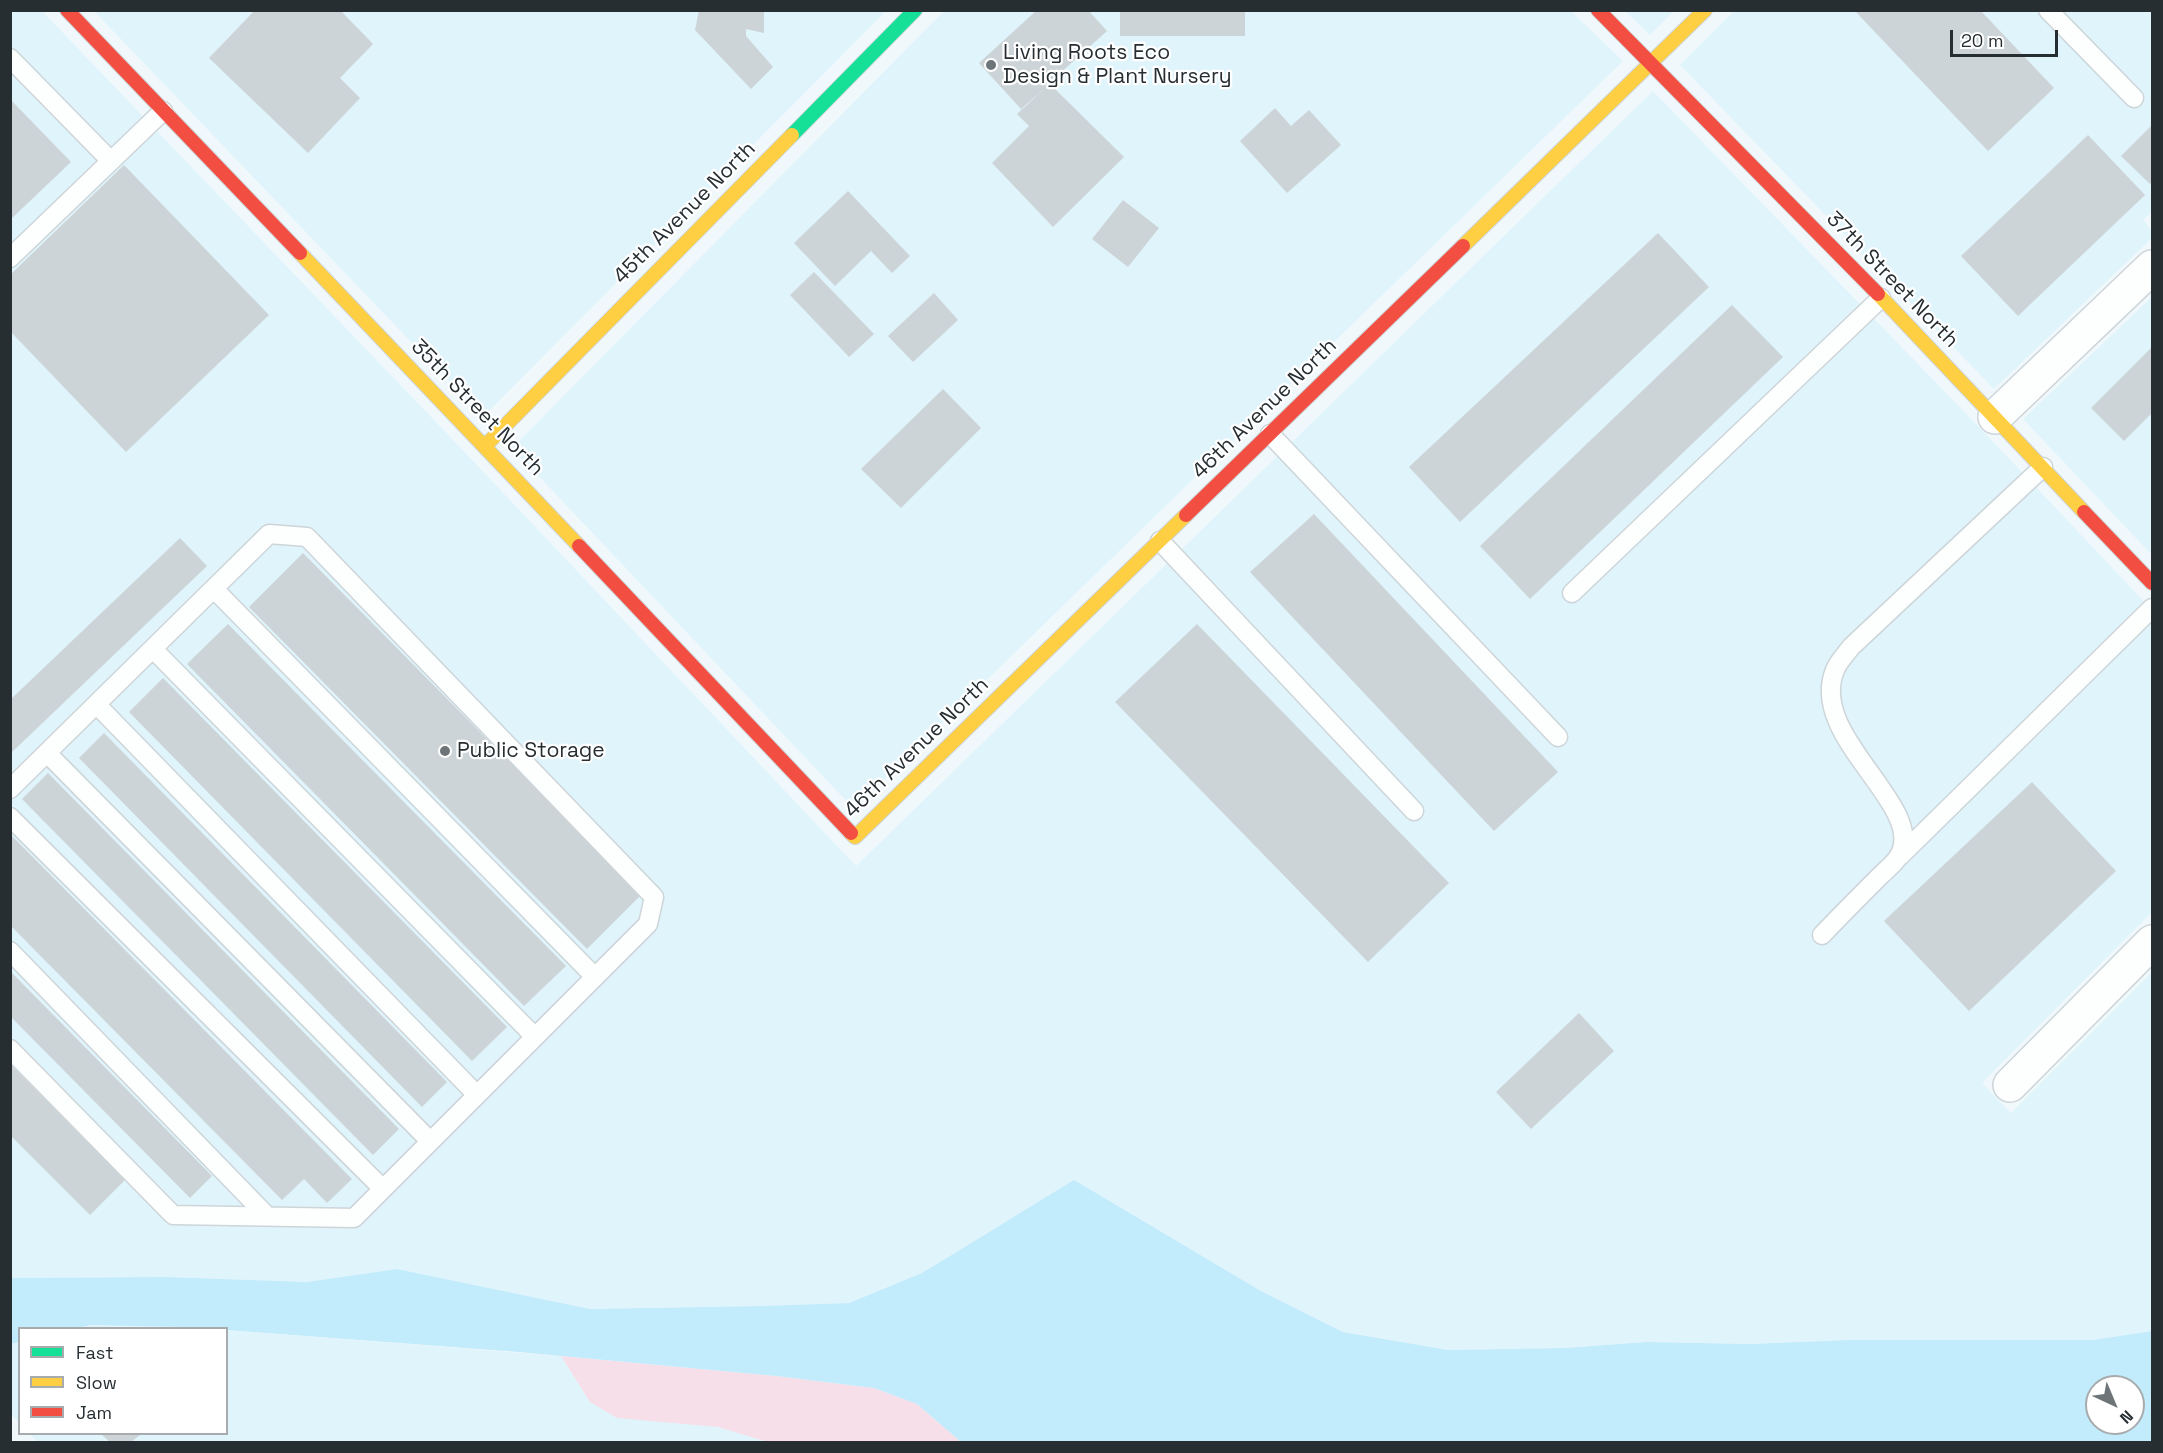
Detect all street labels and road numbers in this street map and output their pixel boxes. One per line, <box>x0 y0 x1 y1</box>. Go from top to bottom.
street label: 45th Avenue North <box>609 137 761 289</box>
street label: 37th Street North <box>1821 207 1963 353</box>
street label: 35th Street North <box>405 334 549 482</box>
street label: 46th Avenue North <box>1188 334 1342 484</box>
street label: 46th Avenue North <box>840 673 994 823</box>

